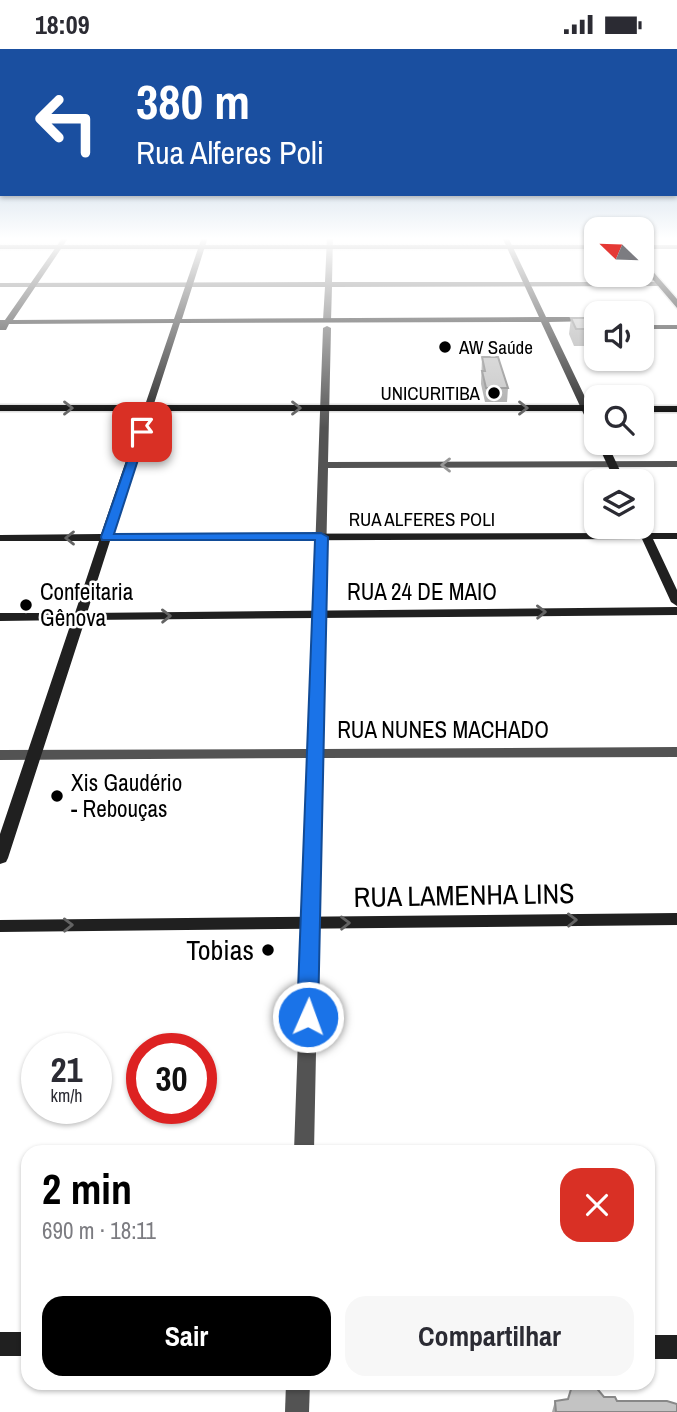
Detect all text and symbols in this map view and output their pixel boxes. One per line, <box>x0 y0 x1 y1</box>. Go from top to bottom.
text: 18:09 <box>35 7 90 42</box>
text: 380 m <box>136 68 250 134</box>
icon: left <box>21 77 112 168</box>
text: Rua Alferes Poli <box>136 131 324 174</box>
north arrow <box>584 217 654 287</box>
map controls <box>584 217 654 539</box>
button: sound <box>584 301 654 371</box>
place label: AW Saúde <box>458 334 533 360</box>
marker: AW Saúde <box>437 339 453 355</box>
place label: UNICURITIBA <box>380 380 481 406</box>
marker: UNICURITIBA <box>486 385 502 401</box>
button: search <box>584 385 654 455</box>
one-way arrow <box>63 400 74 416</box>
one-way arrow <box>291 400 301 416</box>
one-way arrow <box>518 400 529 416</box>
pin <box>112 402 172 462</box>
icon: arrive <box>123 413 161 451</box>
one-way arrow <box>440 457 451 472</box>
button: layers <box>584 469 654 539</box>
street label: RUA ALFERES POLI <box>349 506 495 532</box>
one-way arrow <box>64 530 75 545</box>
place label: Confeitaria Gênova <box>40 576 134 633</box>
street label: RUA 24 DE MAIO <box>347 576 497 607</box>
marker: Confeitaria Gênova <box>18 597 34 613</box>
one-way arrow <box>536 604 546 620</box>
one-way arrow <box>161 608 172 623</box>
street label: RUA NUNES MACHADO <box>337 714 549 745</box>
place label: Xis Gaudério - Rebouças <box>71 767 182 824</box>
marker: Xis Gaudério - Rebouças <box>49 788 65 804</box>
street label: RUA LAMENHA LINS <box>353 874 575 916</box>
one-way arrow <box>567 913 578 928</box>
one-way arrow <box>340 915 350 931</box>
one-way arrow <box>63 917 74 933</box>
place label: Tobias <box>186 931 254 969</box>
marker: Tobias <box>260 942 276 958</box>
position arrow <box>271 980 345 1054</box>
speed limit sign: 30 <box>126 1033 217 1124</box>
text: 21 <box>51 1046 82 1093</box>
text: km/h <box>51 1083 83 1108</box>
text: 2 min <box>42 1161 132 1217</box>
button: close <box>560 1168 634 1242</box>
text: 690 m · 18:11 <box>42 1215 156 1246</box>
button: Sair <box>42 1296 331 1376</box>
button: Compartilhar <box>345 1296 634 1376</box>

